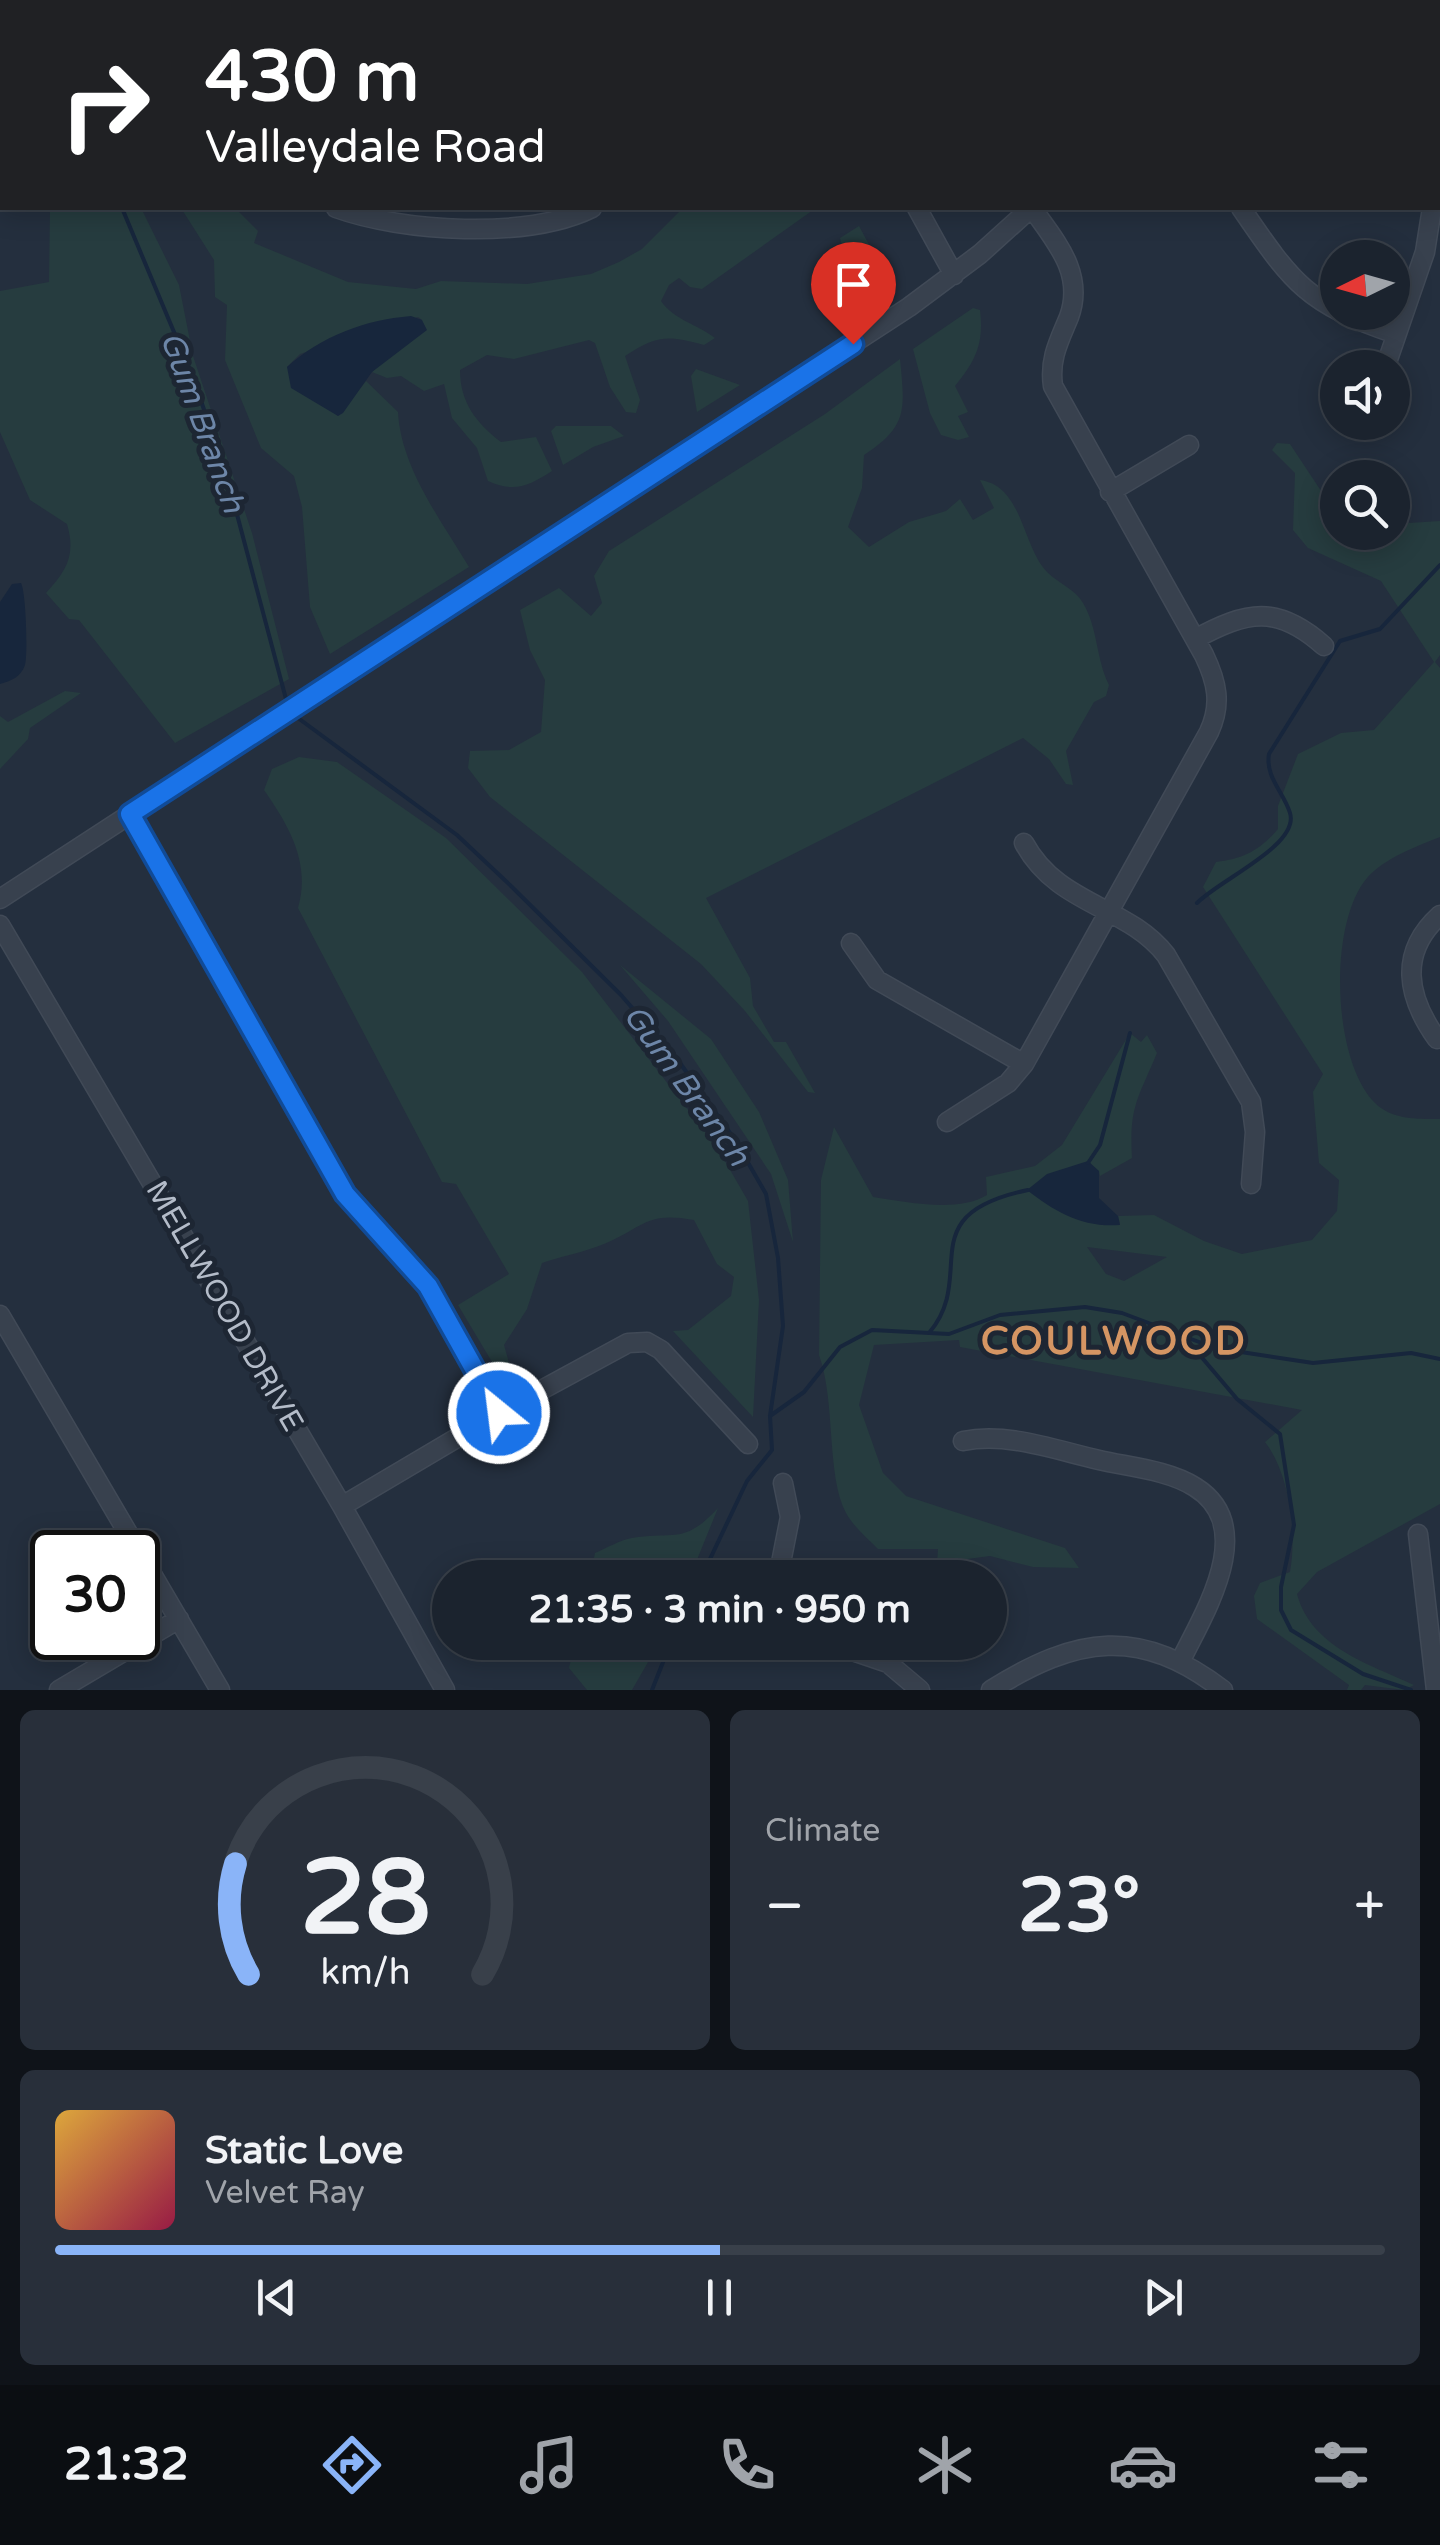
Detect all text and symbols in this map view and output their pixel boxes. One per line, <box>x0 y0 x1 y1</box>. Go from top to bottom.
text: 430 m <box>205 36 419 120</box>
icon: right <box>40 40 170 170</box>
text: Valleydale Road <box>205 121 546 175</box>
north arrow <box>1320 240 1410 330</box>
map controls <box>1320 240 1410 550</box>
pin <box>811 242 896 345</box>
icon: arrive <box>826 257 881 312</box>
water label: Gum Branch <box>152 327 253 519</box>
button: sound <box>1320 350 1410 440</box>
button: search <box>1320 460 1410 550</box>
water label: Gum Branch <box>615 998 758 1175</box>
street label: MELLWOOD DRIVE <box>138 1174 311 1438</box>
district label: COULWOOD <box>981 1317 1247 1365</box>
position arrow <box>447 1361 551 1465</box>
speed limit sign: 30 <box>30 1530 160 1660</box>
text: 21:35 · 3 min · 950 m <box>528 1587 911 1633</box>
text: Climate <box>765 1812 880 1850</box>
text: 28 <box>300 1837 430 1962</box>
text: 23° <box>1018 1861 1140 1951</box>
text: − <box>765 1874 804 1940</box>
text: + <box>1354 1874 1385 1940</box>
text: km/h <box>320 1951 410 1994</box>
text: Static Love <box>205 2128 403 2174</box>
text: Velvet Ray <box>205 2174 365 2212</box>
icon: previous <box>249 2270 304 2325</box>
icon: pause <box>692 2270 747 2325</box>
icon: next <box>1136 2270 1191 2325</box>
icon: directions <box>317 2430 387 2500</box>
icon: music <box>514 2430 584 2500</box>
icon: phone <box>712 2430 782 2500</box>
icon: climate <box>910 2430 980 2500</box>
icon: car <box>1108 2430 1178 2500</box>
icon: filters <box>1306 2430 1376 2500</box>
text: 21:32 <box>64 2438 189 2492</box>

